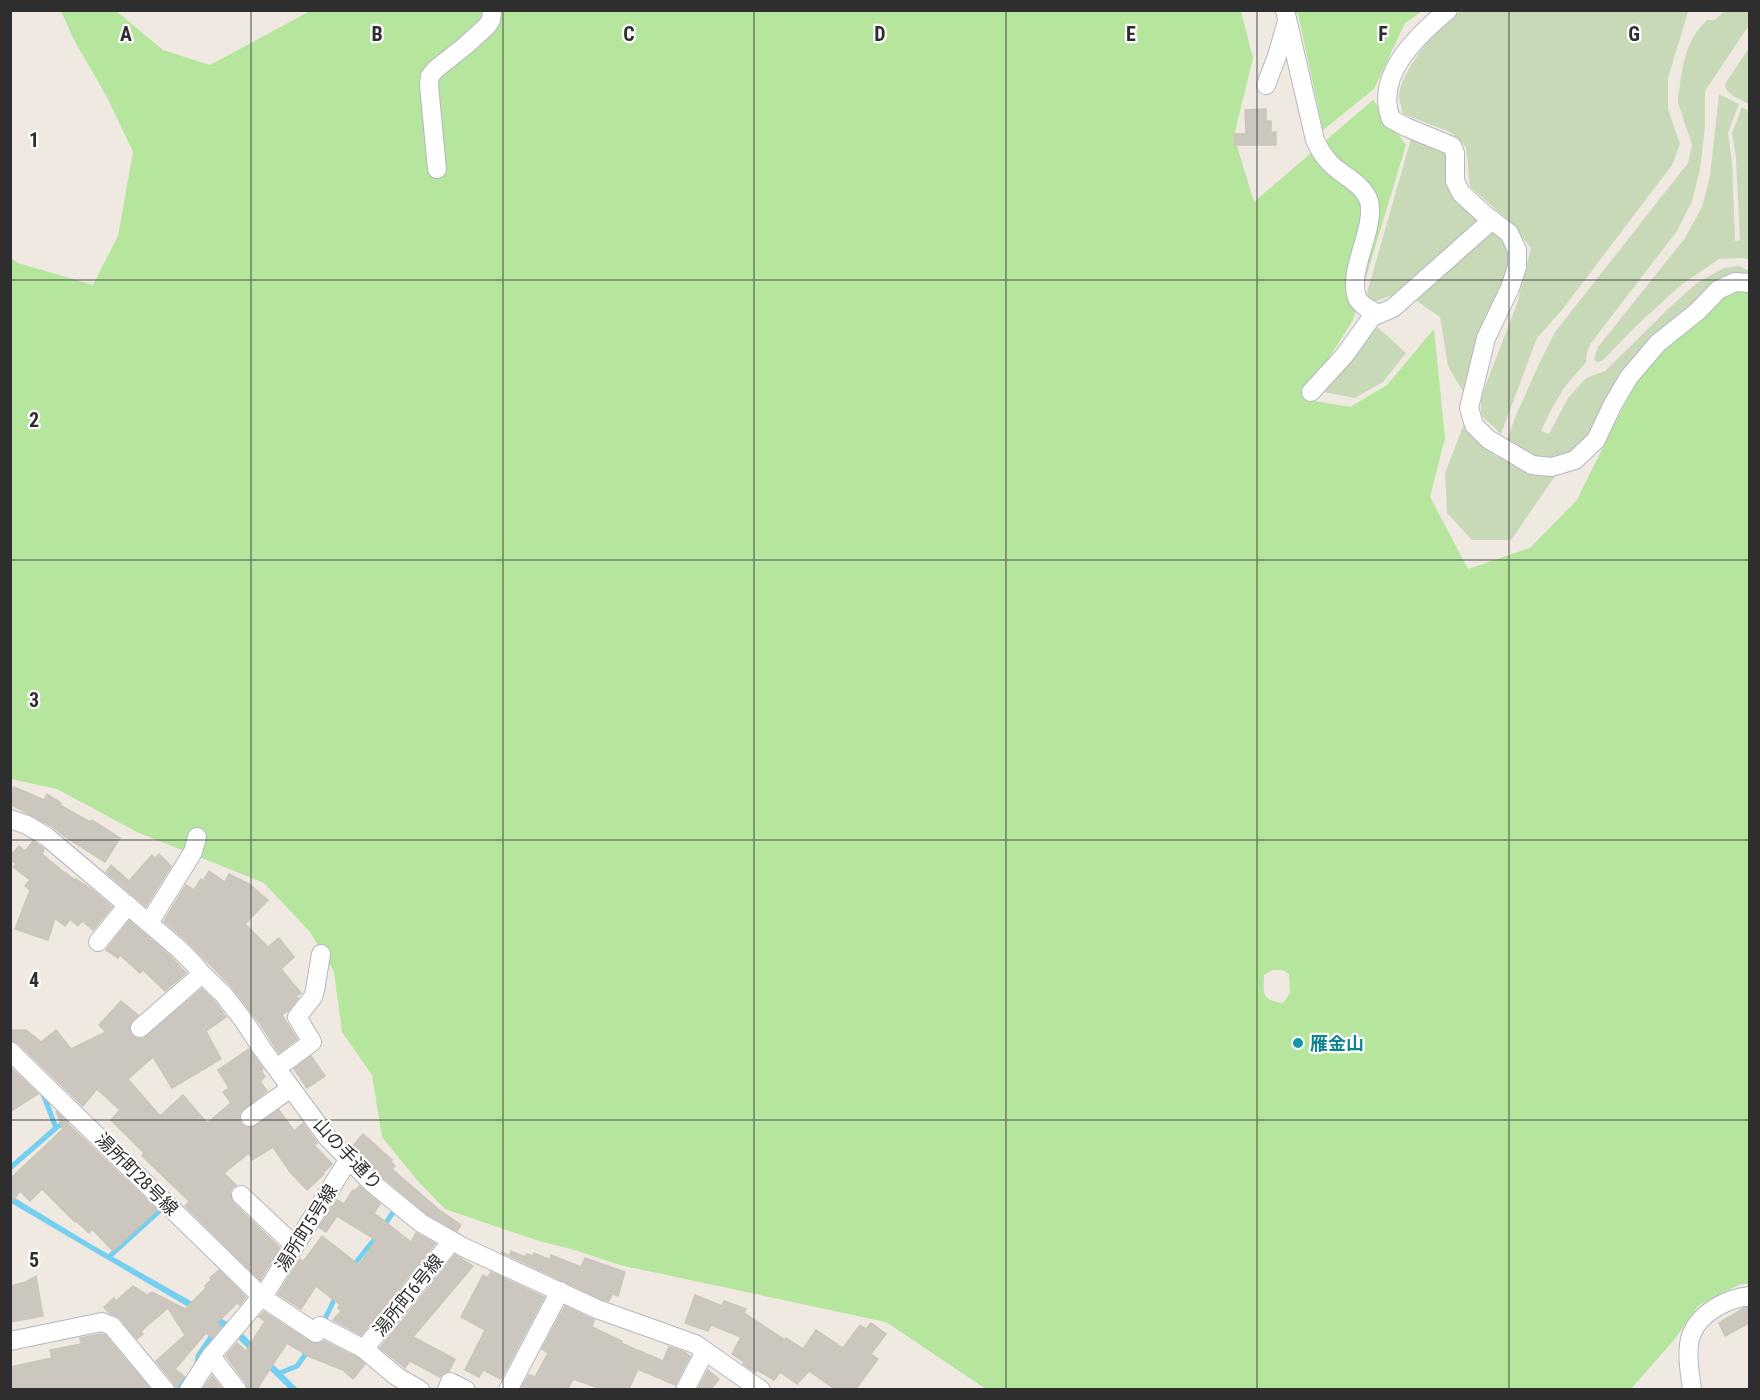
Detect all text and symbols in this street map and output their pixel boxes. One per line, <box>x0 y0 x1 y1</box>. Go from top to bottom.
text: A <box>120 22 132 46</box>
text: B <box>371 22 383 46</box>
text: C <box>623 22 635 46</box>
text: D <box>874 22 886 46</box>
text: E <box>1126 22 1136 46</box>
text: F <box>1378 22 1388 46</box>
text: G <box>1628 22 1640 46</box>
text: 1 <box>29 128 39 152</box>
text: 2 <box>29 408 39 432</box>
text: 3 <box>29 688 39 712</box>
text: 4 <box>29 968 39 992</box>
place label: 雁金山 <box>1310 1033 1364 1054</box>
marker: 雁金山 <box>1291 1036 1305 1050</box>
street label: 山の手通り <box>310 1114 386 1194</box>
street label: 湯所町28号線 <box>91 1128 183 1220</box>
street label: 湯所町5号線 <box>271 1181 341 1275</box>
text: 5 <box>29 1248 39 1272</box>
street label: 湯所町6号線 <box>369 1250 447 1340</box>

